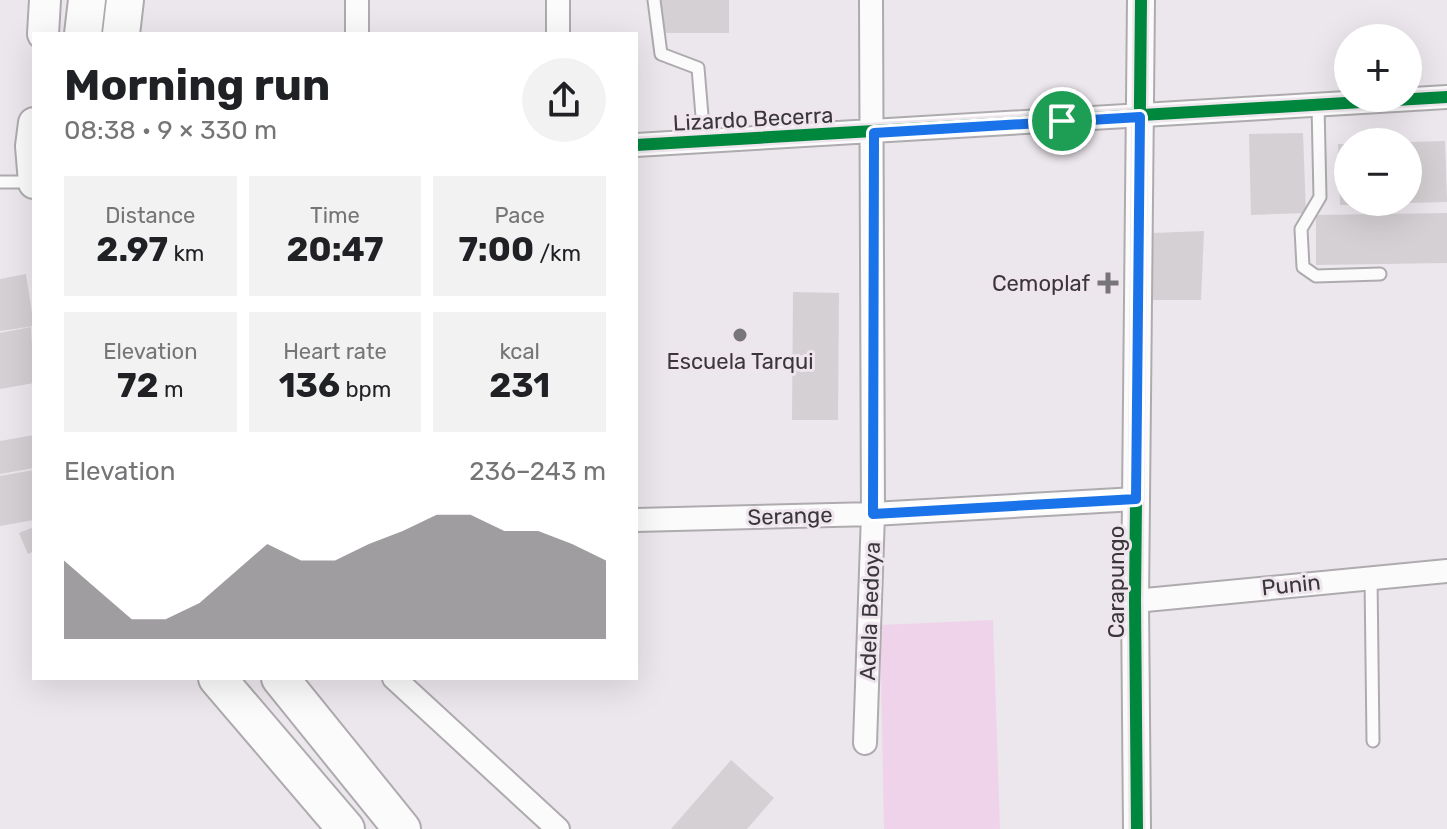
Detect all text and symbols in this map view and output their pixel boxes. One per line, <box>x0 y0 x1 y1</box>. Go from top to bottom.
map controls <box>1334 24 1422 216</box>
button: + <box>1334 24 1422 112</box>
button: share <box>522 58 606 142</box>
text: Morning run <box>64 59 330 111</box>
pin <box>1028 87 1096 155</box>
icon: arrive <box>1040 99 1084 143</box>
street label: Lizardo Becerra <box>672 101 834 137</box>
text: 08:38 · 9 × 330 m <box>64 115 277 146</box>
button: − <box>1334 128 1422 216</box>
text: Distance <box>105 202 195 229</box>
text: Time <box>310 202 360 229</box>
text: Pace <box>494 202 545 229</box>
text: 2.97 <box>96 229 168 270</box>
text: 20:47 <box>286 229 384 270</box>
text: 7:00 <box>458 229 534 270</box>
text: km <box>168 240 204 267</box>
text: /km <box>534 240 581 267</box>
place label: Cemoplaf <box>992 270 1091 297</box>
marker: Cemoplaf <box>1097 272 1119 294</box>
marker: Escuela Tarqui <box>731 326 749 344</box>
text: Elevation <box>103 338 197 365</box>
text: Heart rate <box>283 338 387 365</box>
text: kcal <box>499 338 540 365</box>
place label: Escuela Tarqui <box>666 348 814 375</box>
text: 72 <box>117 365 159 406</box>
text: 136 <box>279 365 340 406</box>
text: 231 <box>489 365 550 406</box>
text: m <box>159 376 184 403</box>
text: bpm <box>340 376 391 403</box>
text: Elevation <box>64 456 175 487</box>
text: 236–243 m <box>469 456 606 487</box>
street label: Serange <box>747 501 833 531</box>
street label: Carapungo <box>1103 526 1130 638</box>
street label: Adela Bedoya <box>854 541 886 681</box>
street label: Punin <box>1260 568 1322 602</box>

